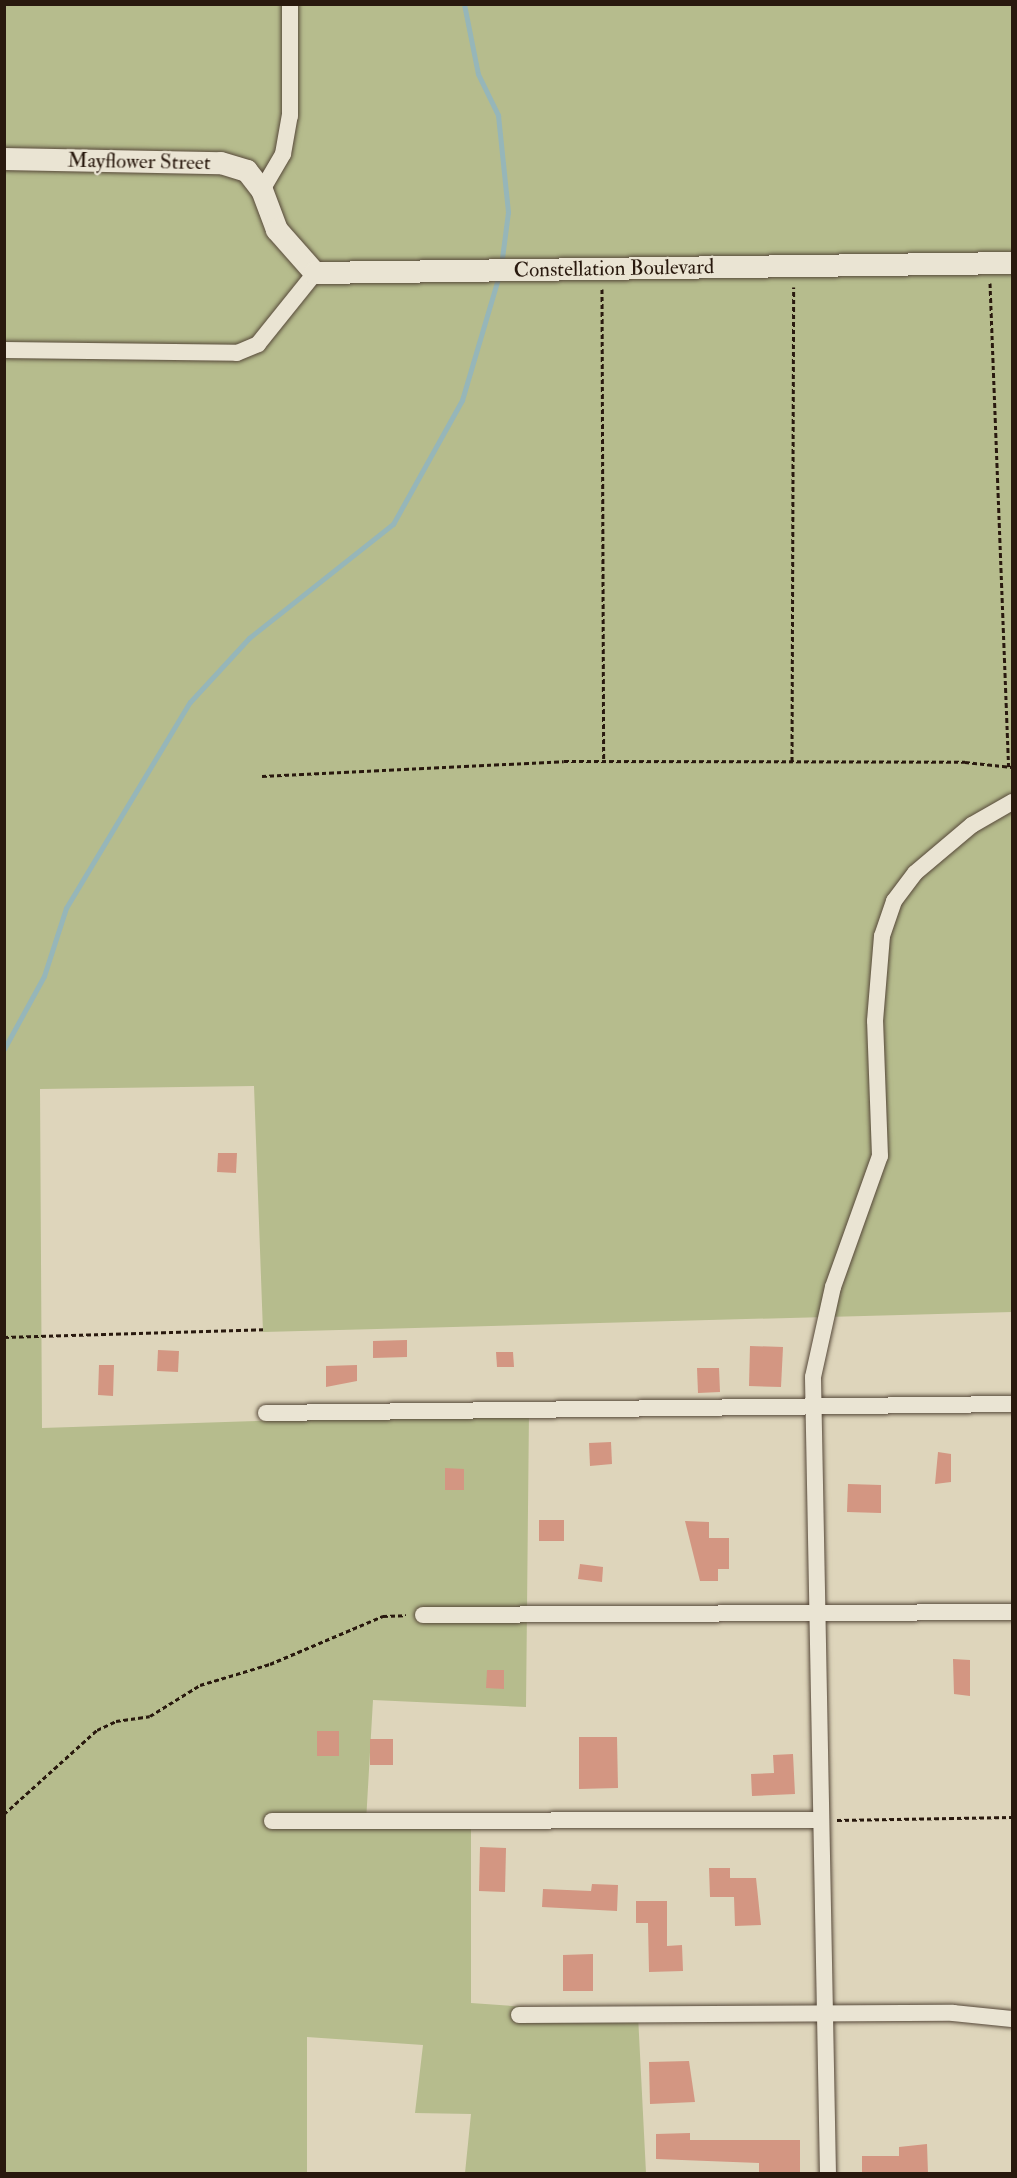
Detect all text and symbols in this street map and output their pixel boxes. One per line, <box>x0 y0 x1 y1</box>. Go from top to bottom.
street label: Mayflower Street <box>67 148 211 176</box>
street label: Constellation Boulevard <box>514 255 714 283</box>

